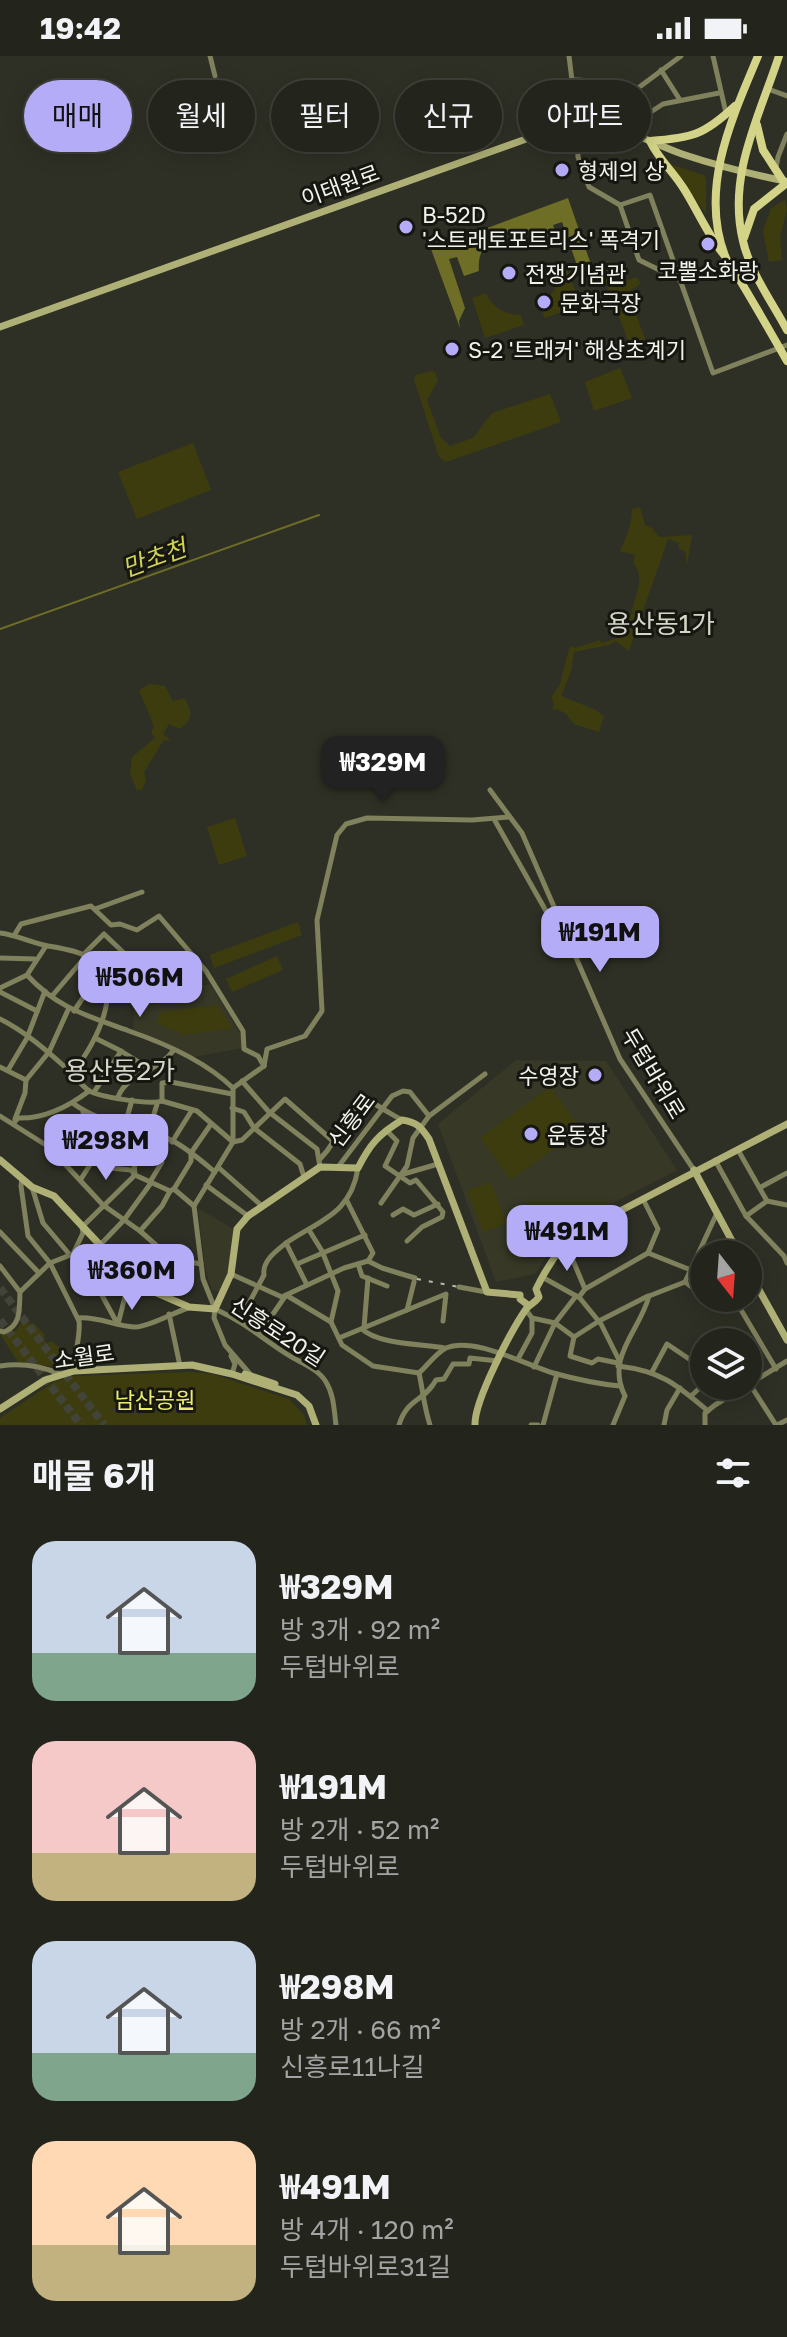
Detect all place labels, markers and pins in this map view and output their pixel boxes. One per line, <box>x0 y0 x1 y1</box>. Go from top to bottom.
place label: 형제의 상 <box>578 157 664 184</box>
marker: 형제의 상 <box>553 161 571 179</box>
place label: B-52D '스트래토포트리스' 폭격기 <box>422 201 660 253</box>
marker: B-52D '스트래토포트리스' 폭격기 <box>397 218 415 236</box>
marker: 코뿔소화랑 <box>699 235 717 253</box>
place label: 코뿔소화랑 <box>657 257 759 284</box>
place label: 전쟁기념관 <box>525 260 626 287</box>
marker: 전쟁기념관 <box>500 264 518 282</box>
place label: 문화극장 <box>560 289 641 316</box>
marker: 문화극장 <box>535 293 553 311</box>
place label: S-2 '트래커' 해상초계기 <box>468 336 686 363</box>
marker: S-2 '트래커' 해상초계기 <box>443 340 461 358</box>
pin: ₩329M <box>327 736 439 804</box>
pin: ₩191M <box>544 906 656 974</box>
pin: ₩506M <box>84 951 196 1019</box>
place label: 수영장 <box>518 1062 579 1089</box>
marker: 수영장 <box>586 1066 604 1084</box>
pin: ₩298M <box>50 1114 162 1182</box>
place label: 운동장 <box>547 1121 608 1148</box>
marker: 운동장 <box>522 1125 540 1143</box>
pin: ₩491M <box>511 1205 623 1273</box>
pin: ₩360M <box>76 1244 188 1312</box>

